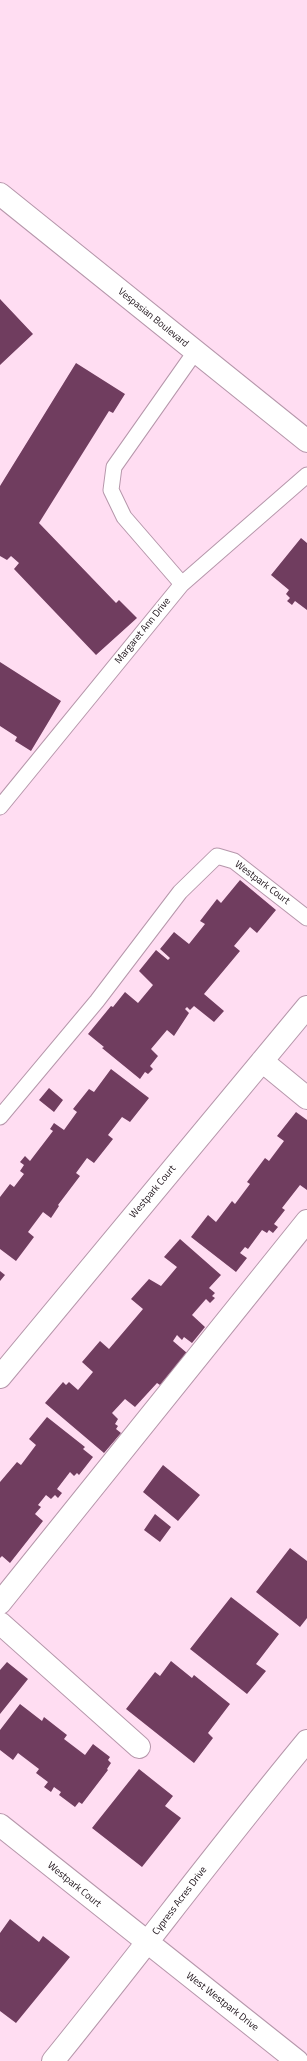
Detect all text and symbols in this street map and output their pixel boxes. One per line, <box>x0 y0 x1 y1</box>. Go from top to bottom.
street label: Vespasian Boulevard <box>115 286 191 350</box>
street label: Margaret Ann Drive <box>113 595 173 667</box>
street label: Westpark Court <box>232 858 292 908</box>
street label: Westpark Court <box>127 1163 179 1221</box>
street label: Westpark Court <box>45 1860 103 1910</box>
street label: Cypress Acres Drive <box>150 1864 210 1938</box>
street label: West Westpark Drive <box>183 1970 261 2034</box>

